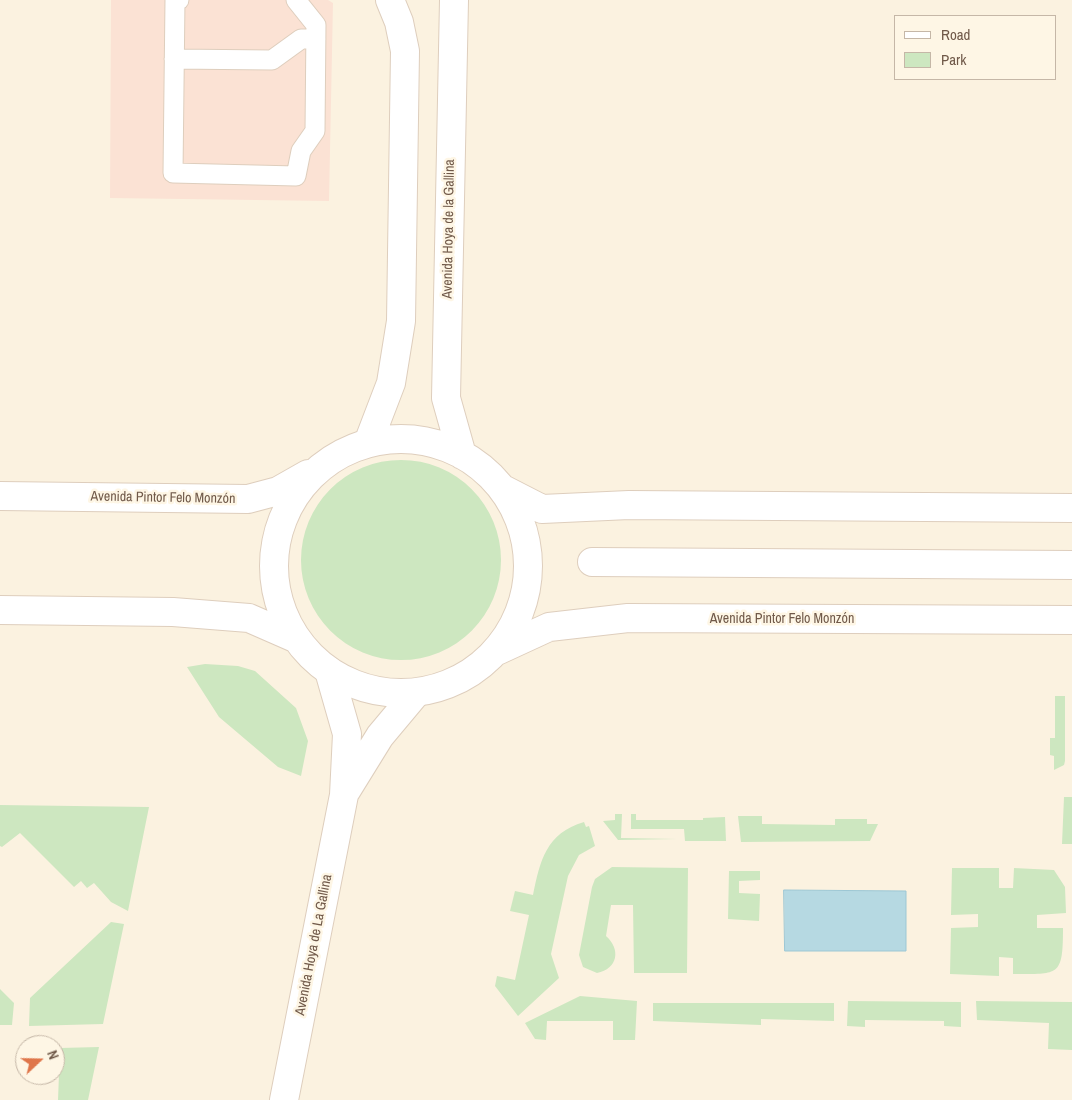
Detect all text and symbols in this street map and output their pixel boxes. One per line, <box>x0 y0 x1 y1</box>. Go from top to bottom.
legend <box>894 15 1057 80</box>
text: Road <box>941 24 970 45</box>
text: Park <box>941 49 966 70</box>
street label: Avenida Hoya de la Gallina <box>439 159 459 299</box>
street label: Avenida Pintor Felo Monzón <box>90 488 236 508</box>
street label: Avenida Pintor Felo Monzón <box>710 611 854 627</box>
street label: Avenida Hoya de La Gallina <box>292 873 336 1017</box>
north arrow <box>15 1035 65 1085</box>
text: N <box>43 1048 63 1062</box>

